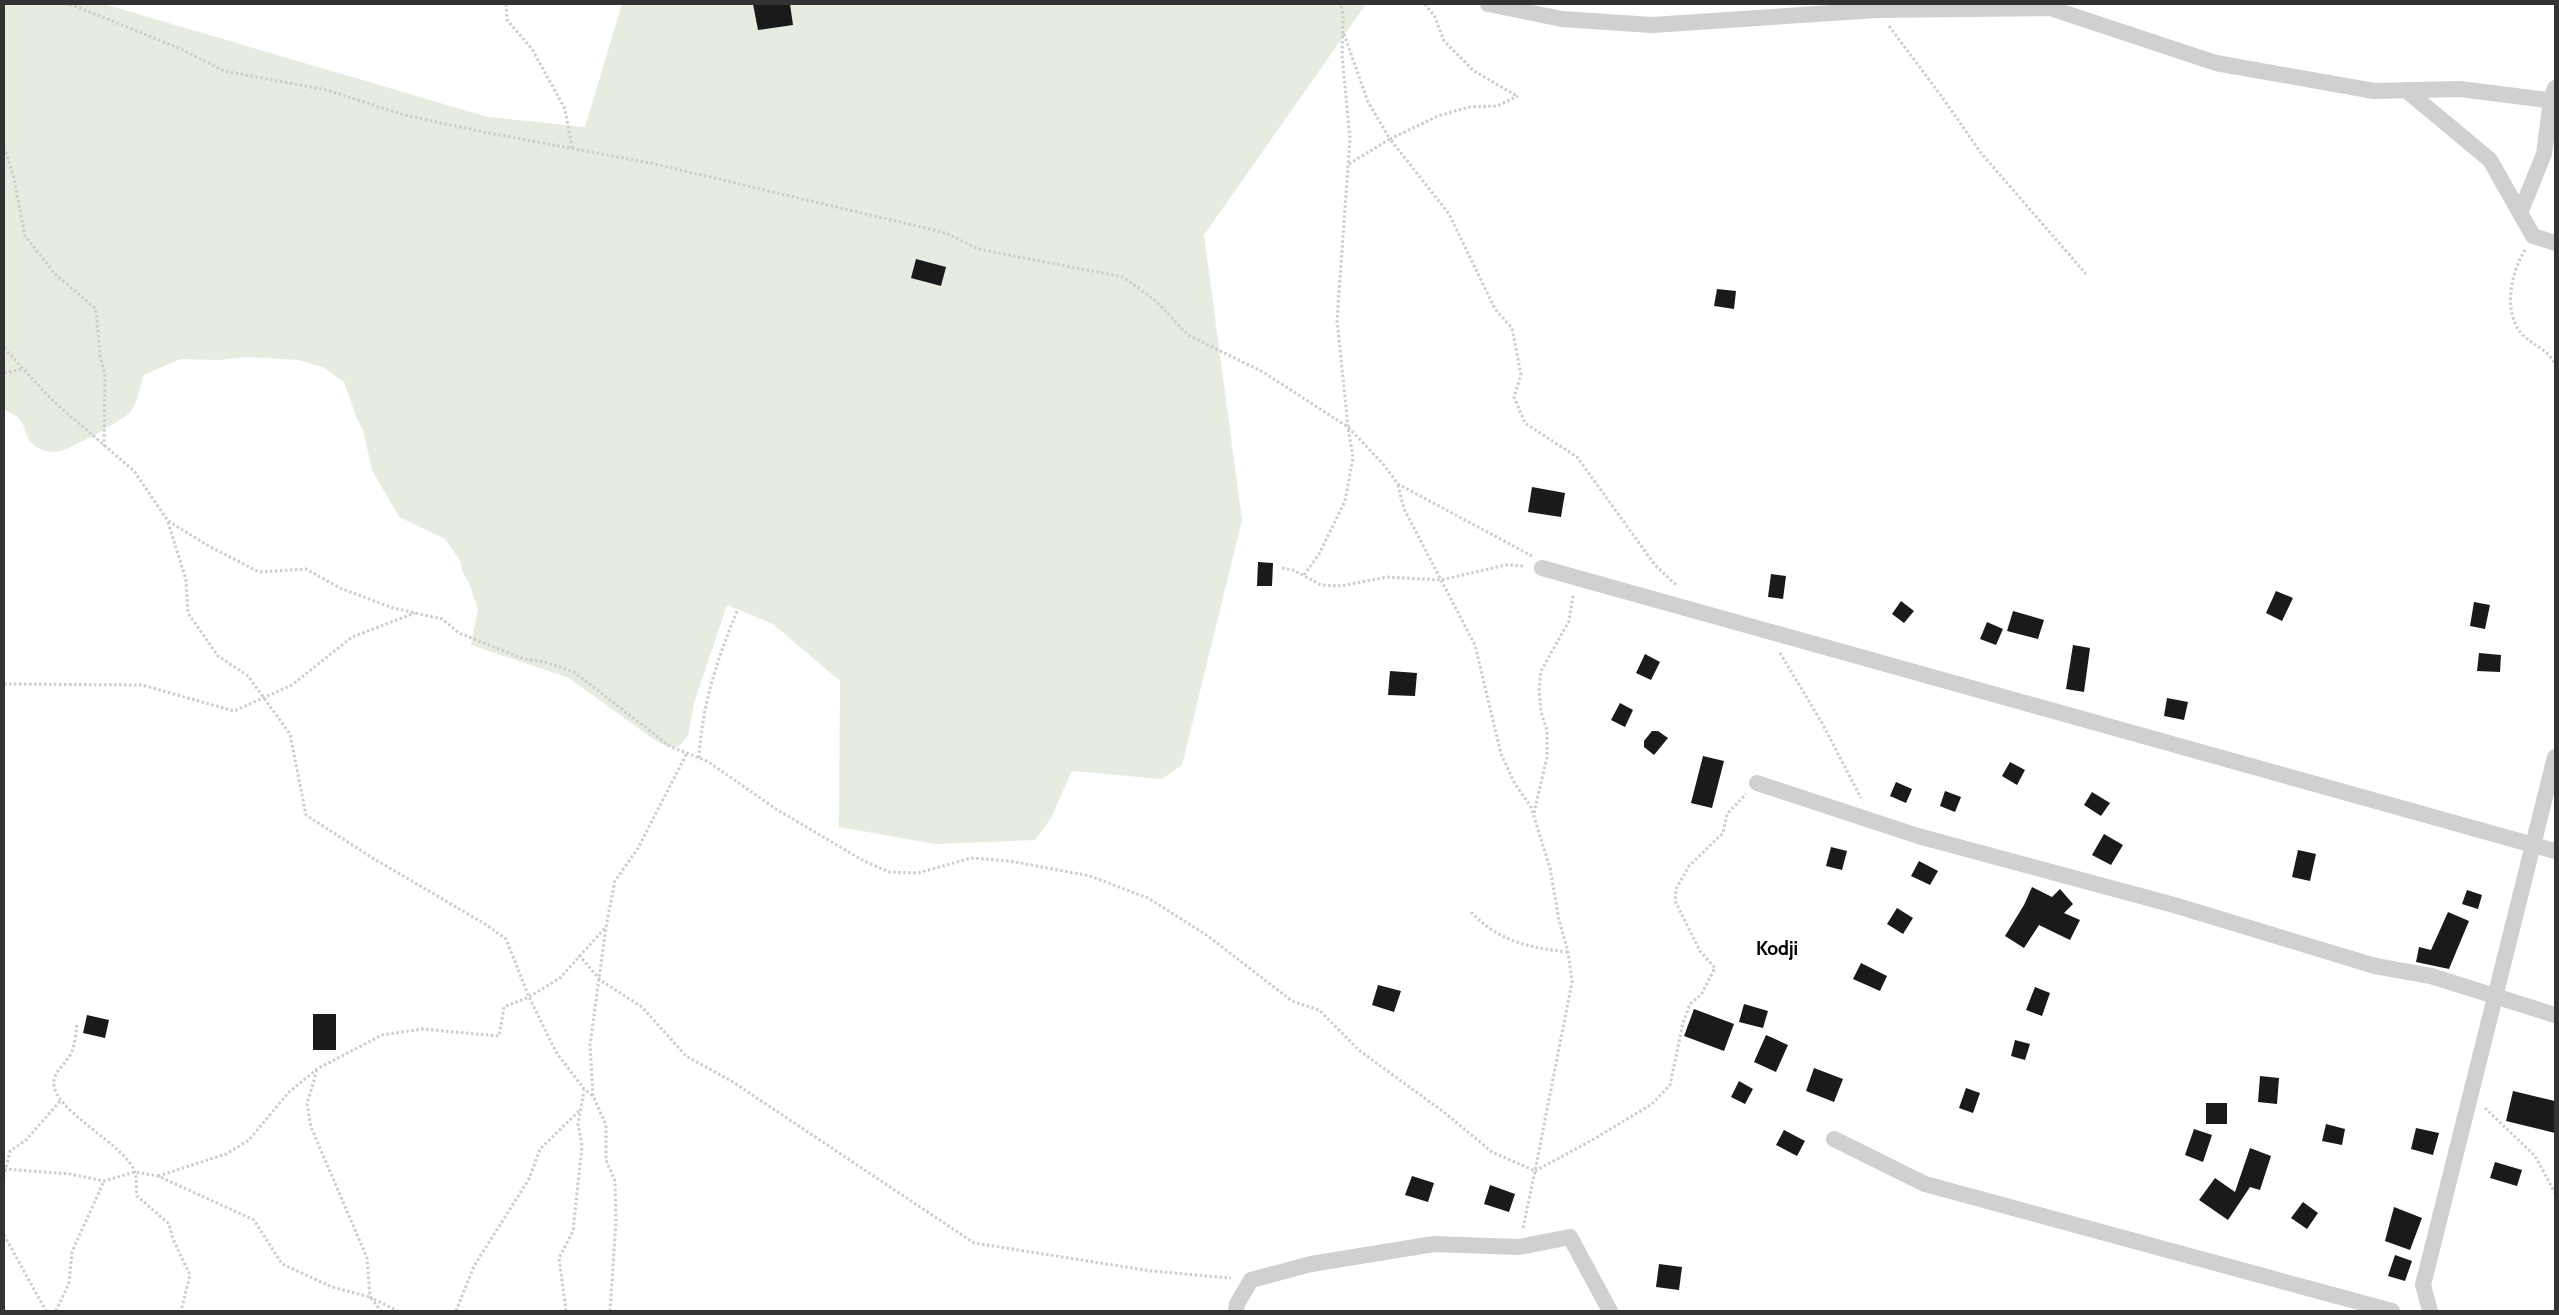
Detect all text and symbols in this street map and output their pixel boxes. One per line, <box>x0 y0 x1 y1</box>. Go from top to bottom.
district label: Kodji <box>1756 937 1798 960</box>

